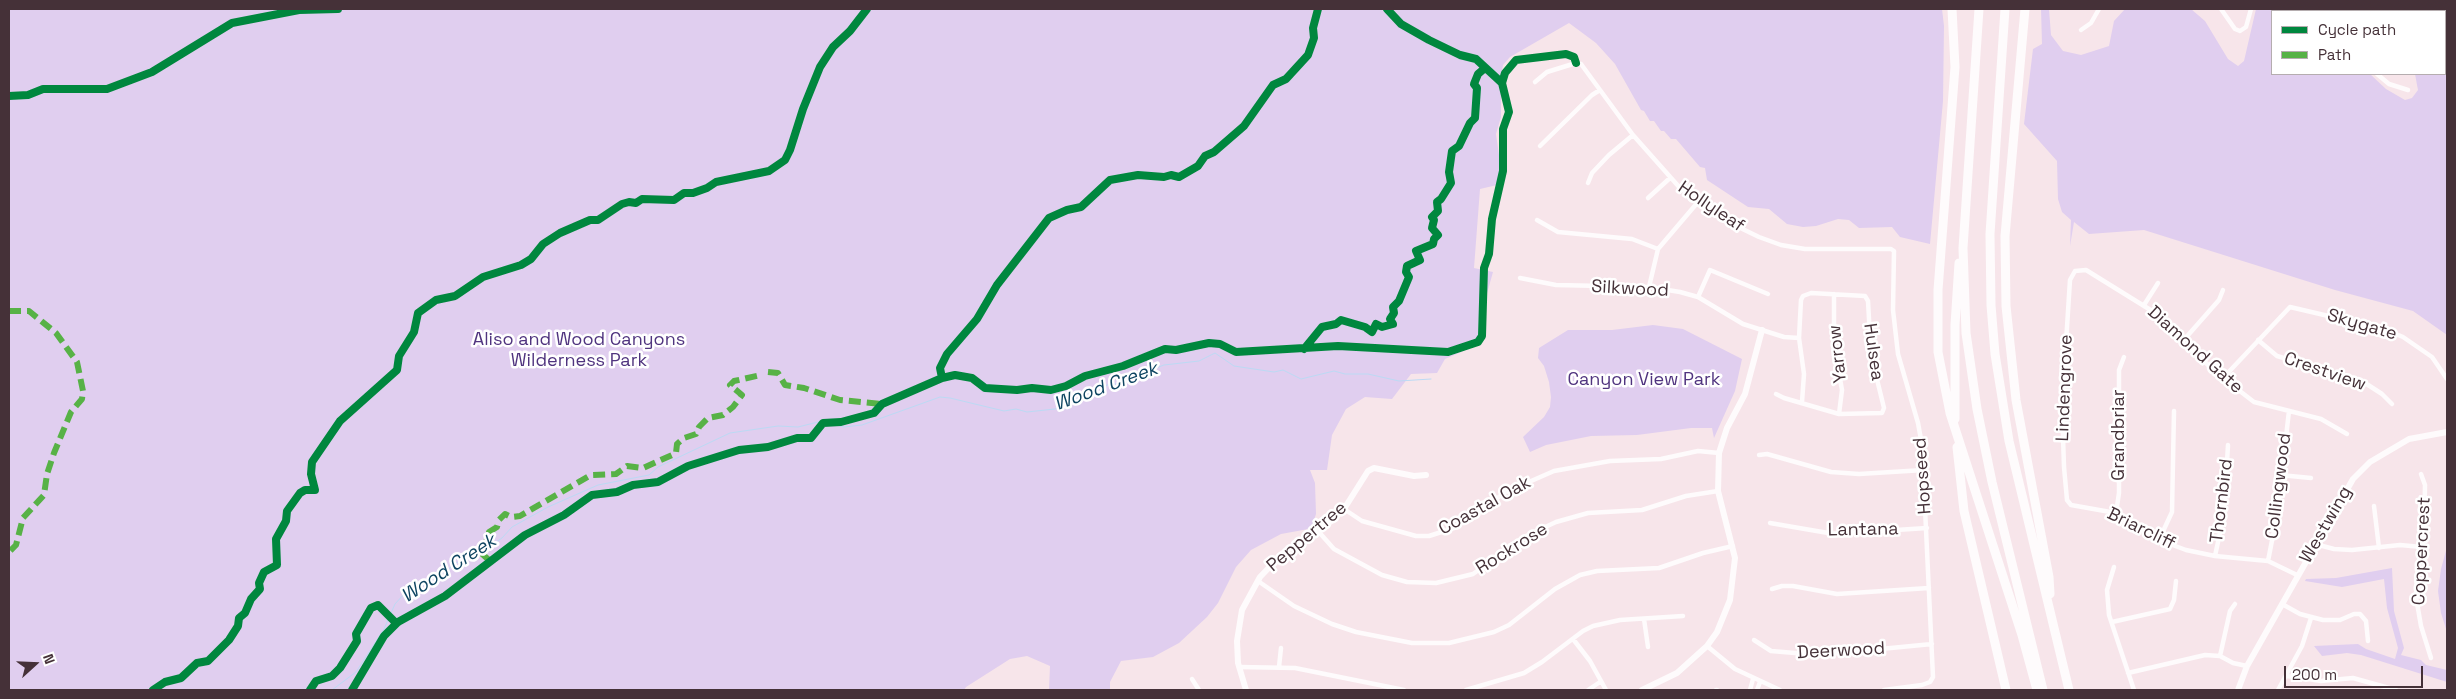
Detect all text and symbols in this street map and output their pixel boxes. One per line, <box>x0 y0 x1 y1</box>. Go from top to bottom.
legend <box>2271 10 2446 75</box>
text: Cycle path <box>2318 20 2396 39</box>
text: Path <box>2318 45 2351 64</box>
street label: Hollyleaf <box>1674 177 1748 237</box>
street label: Silkwood <box>1591 276 1669 302</box>
street label: Diamond Gate <box>2143 302 2247 398</box>
street label: Skygate <box>2325 305 2399 345</box>
street label: Hulsea <box>1858 322 1888 382</box>
street label: Yarrow <box>1824 324 1852 384</box>
park label: Aliso and Wood Canyons Wilderness Park <box>473 329 685 372</box>
street label: Lindengrove <box>2052 334 2078 442</box>
street label: Crestview <box>2281 348 2369 396</box>
water label: Wood Creek <box>1051 358 1161 416</box>
park label: Canyon View Park <box>1567 369 1721 391</box>
street label: Grandbriar <box>2108 389 2130 481</box>
street label: Collingwood <box>2262 432 2296 540</box>
street label: Hopseed <box>1910 437 1936 515</box>
street label: Thornbird <box>2206 458 2238 544</box>
street label: Coastal Oak <box>1435 472 1535 540</box>
street label: Westwing <box>2295 483 2357 567</box>
street label: Coppercrest <box>2408 496 2436 606</box>
street label: Peppertree <box>1263 497 1351 577</box>
street label: Briarcliff <box>2103 503 2179 555</box>
street label: Rockrose <box>1472 518 1552 580</box>
street label: Lantana <box>1827 519 1899 541</box>
water label: Wood Creek <box>397 530 501 608</box>
street label: Deerwood <box>1796 638 1886 664</box>
north arrow <box>10 639 60 689</box>
text: N <box>39 651 59 666</box>
scale bar <box>2286 656 2425 688</box>
text: 200 m <box>2292 665 2337 684</box>

